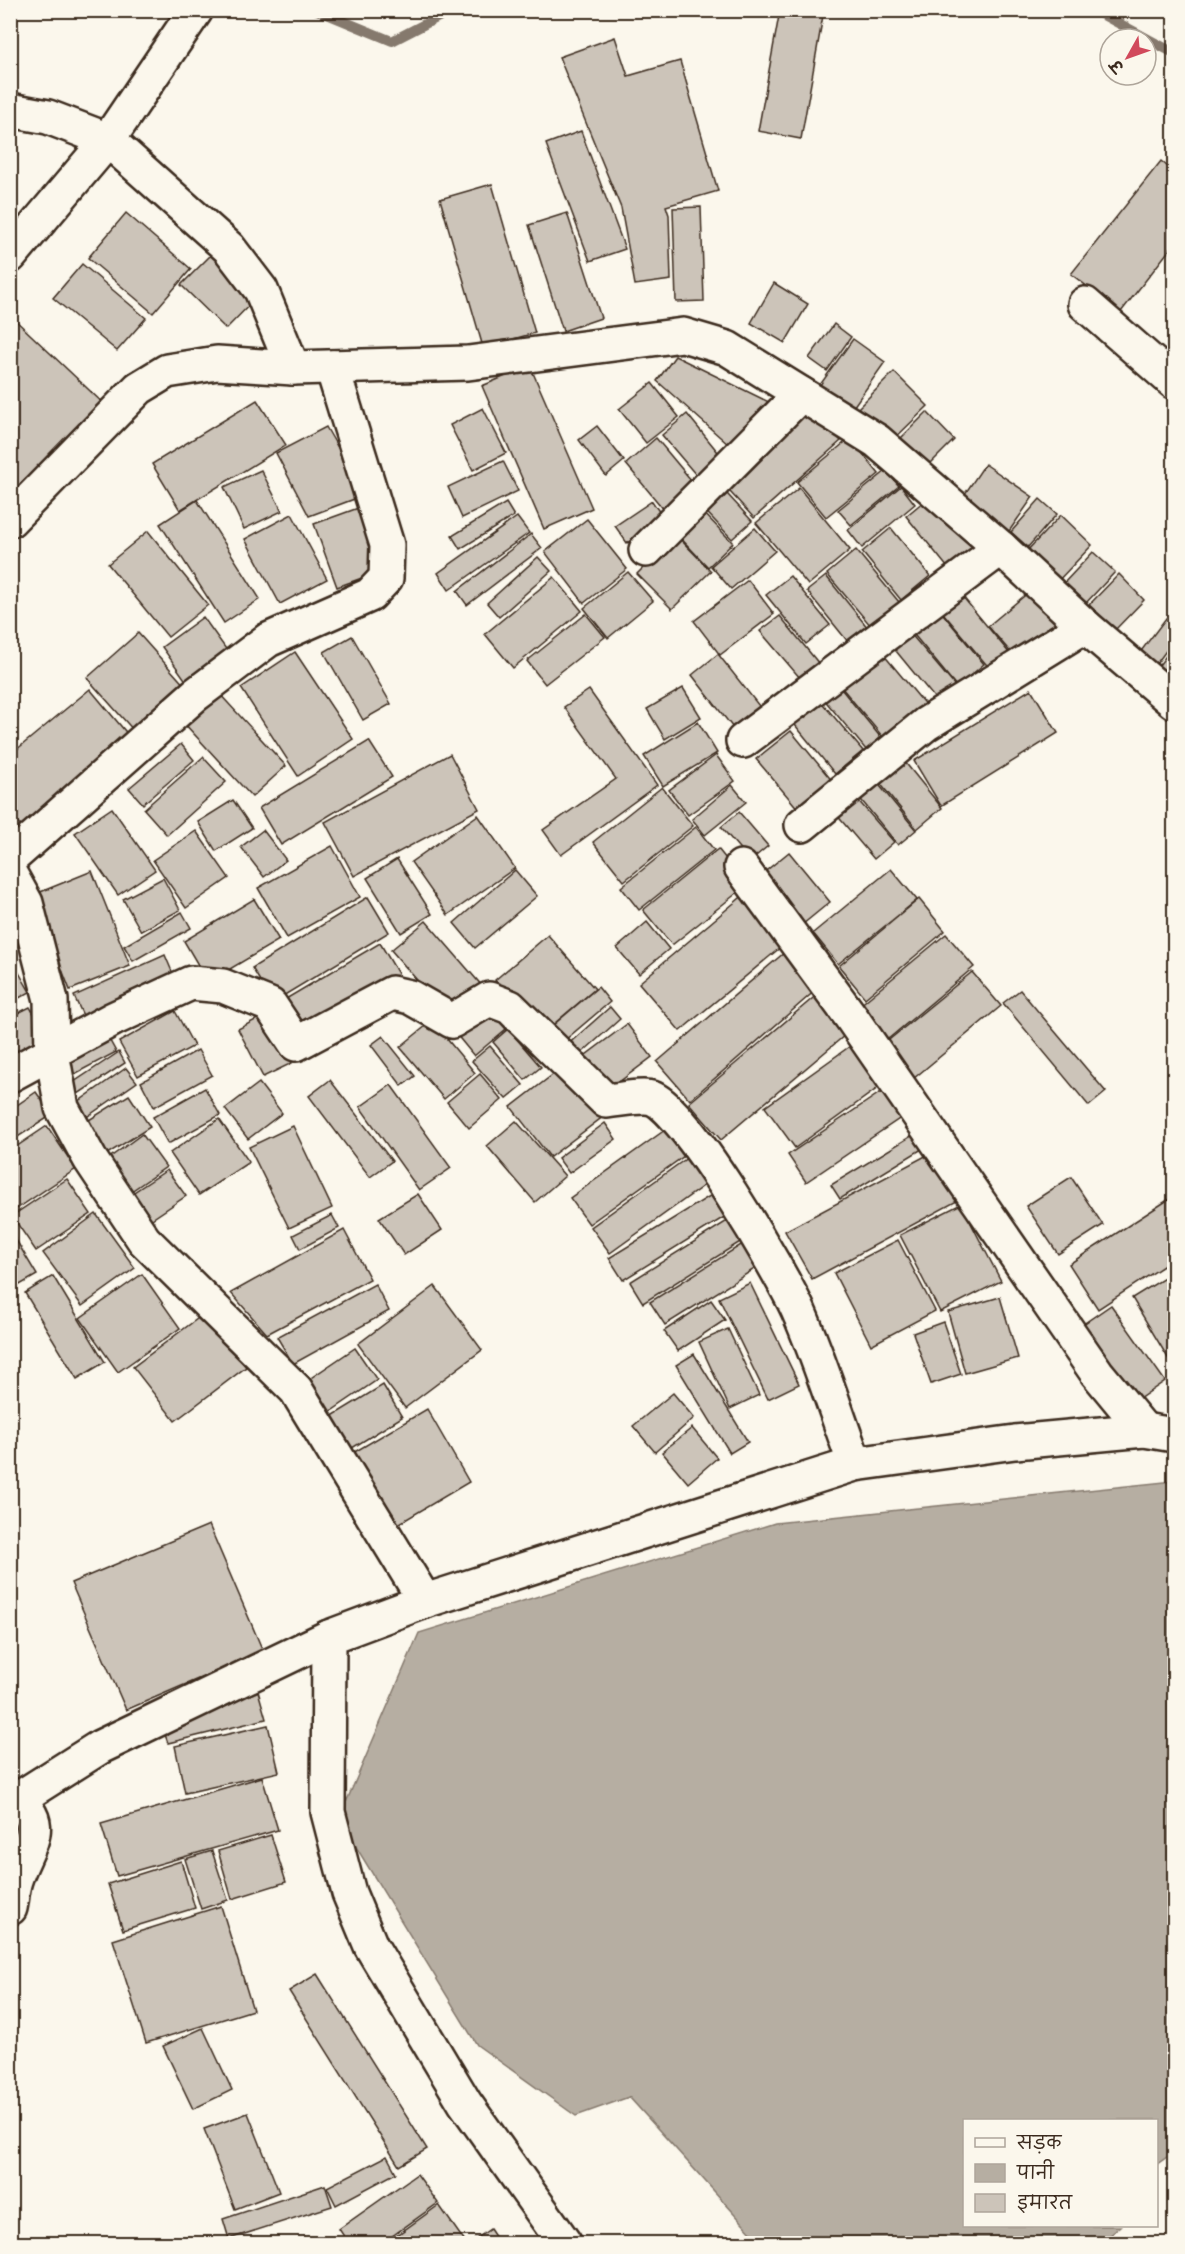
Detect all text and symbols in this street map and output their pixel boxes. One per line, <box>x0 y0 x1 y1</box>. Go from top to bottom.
north arrow <box>1098 27 1158 87</box>
text: उ <box>1105 54 1130 79</box>
legend <box>963 2119 1158 2227</box>
text: सड़क <box>1016 2131 1062 2155</box>
text: पानी <box>1016 2159 1055 2185</box>
text: इमारत <box>1017 2191 1073 2215</box>

